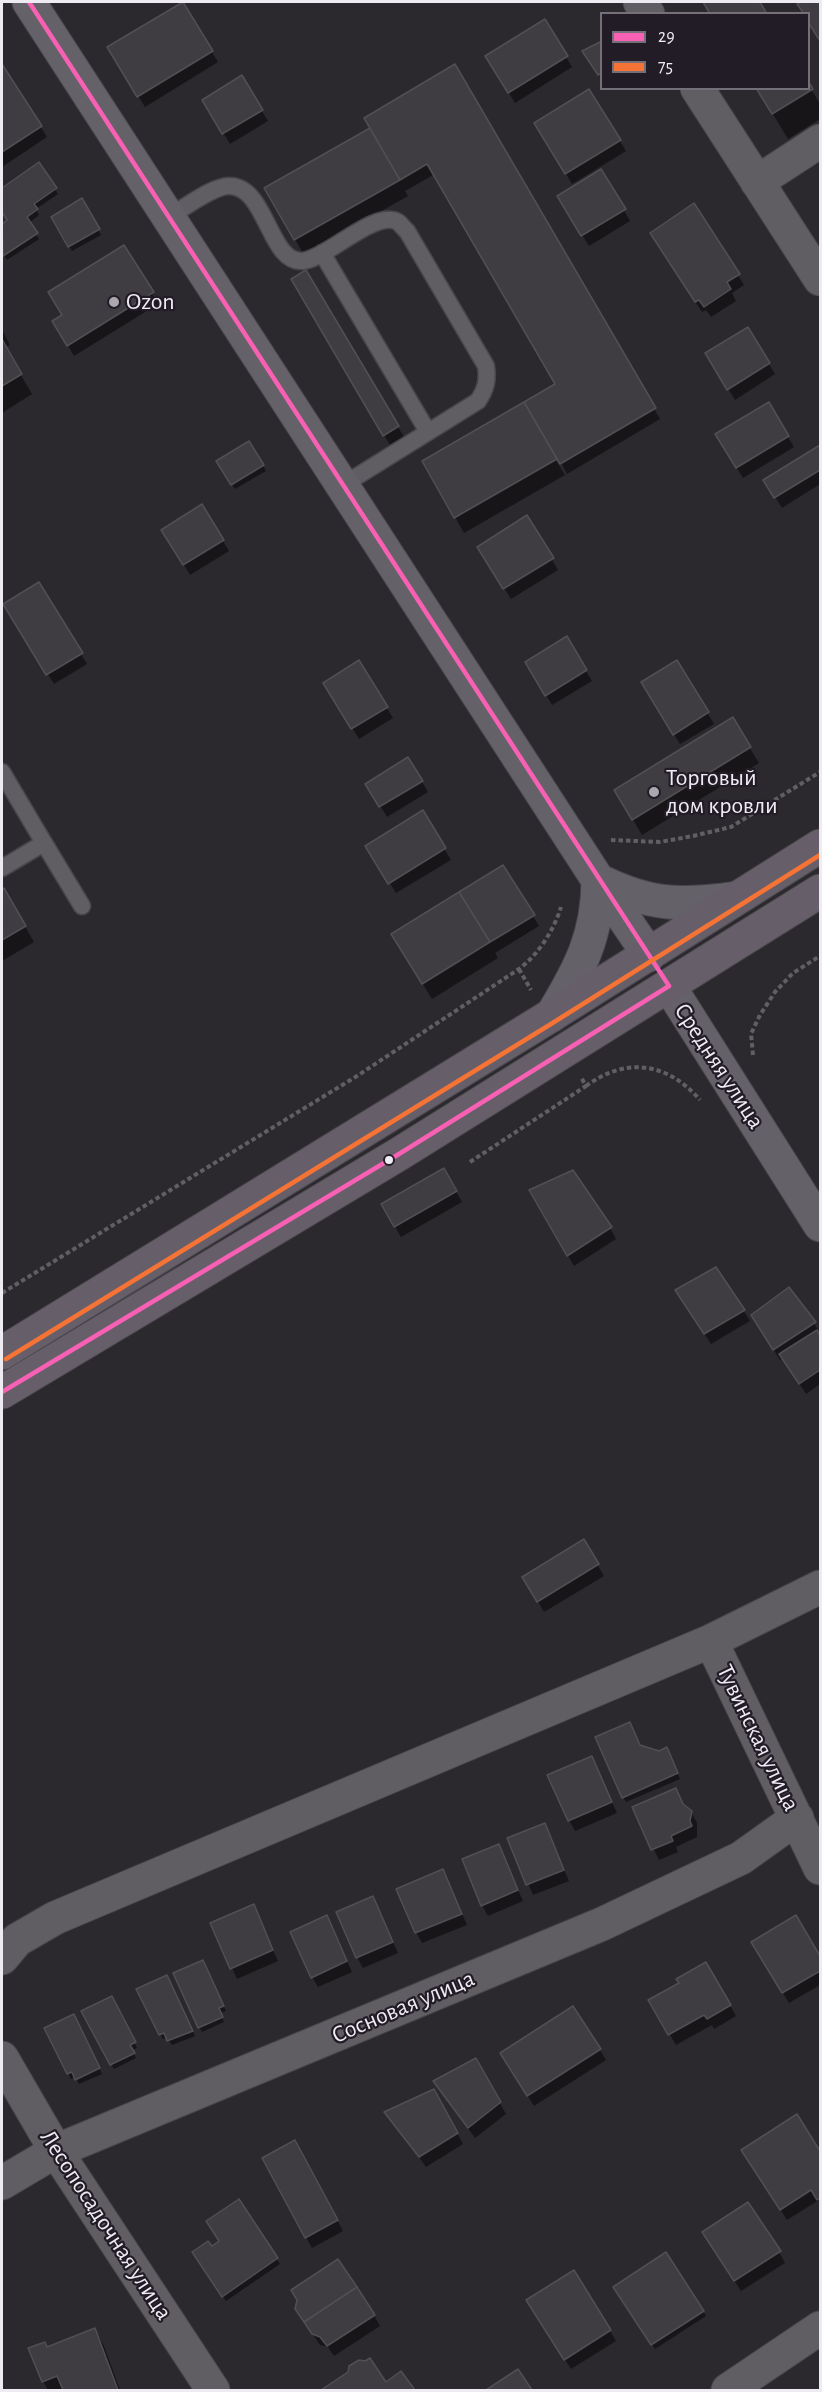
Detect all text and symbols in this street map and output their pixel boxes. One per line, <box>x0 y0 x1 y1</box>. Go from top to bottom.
legend <box>600 12 810 90</box>
text: 29 <box>658 28 675 46</box>
text: 75 <box>658 58 673 76</box>
place label: Ozon <box>126 288 175 316</box>
marker: Ozon <box>107 295 121 309</box>
place label: Торговый дом кровли <box>666 764 778 820</box>
marker: Торговый дом кровли <box>647 785 661 799</box>
street label: Средняя улица <box>668 998 770 1134</box>
unlabelled marker <box>383 1154 395 1166</box>
street label: Тувинская улица <box>710 1660 806 1816</box>
street label: Сосновая улица <box>327 1964 479 2050</box>
street label: Лесопосадочная улица <box>34 2125 178 2325</box>

